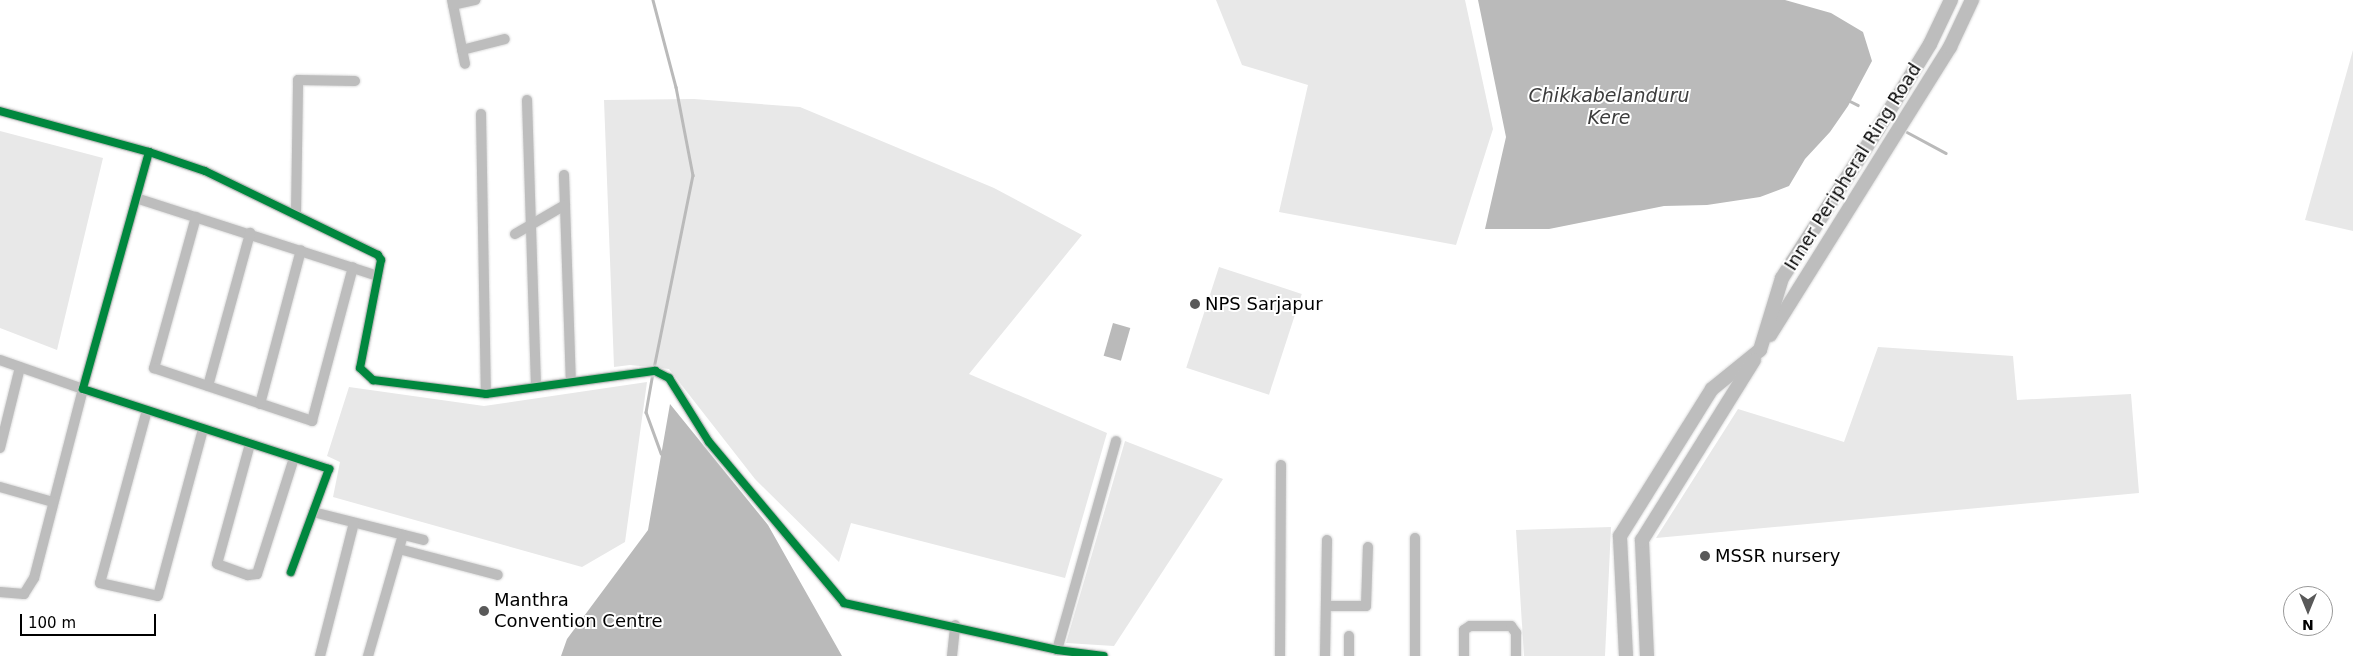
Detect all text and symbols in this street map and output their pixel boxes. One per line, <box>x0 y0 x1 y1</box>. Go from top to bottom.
street label: Inner Peripheral Ring Road <box>1780 59 1926 275</box>
water label: Chikkabelanduru Kere <box>1529 85 1689 129</box>
place label: NPS Sarjapur <box>1205 293 1323 315</box>
marker: NPS Sarjapur <box>1189 298 1201 310</box>
place label: MSSR nursery <box>1715 545 1840 567</box>
marker: MSSR nursery <box>1699 550 1711 562</box>
north arrow <box>2283 586 2333 636</box>
place label: Manthra Convention Centre <box>494 590 663 632</box>
scale bar <box>22 604 159 636</box>
marker: Manthra Convention Centre <box>478 605 490 617</box>
text: 100 m <box>28 614 76 632</box>
text: N <box>2302 617 2314 633</box>

